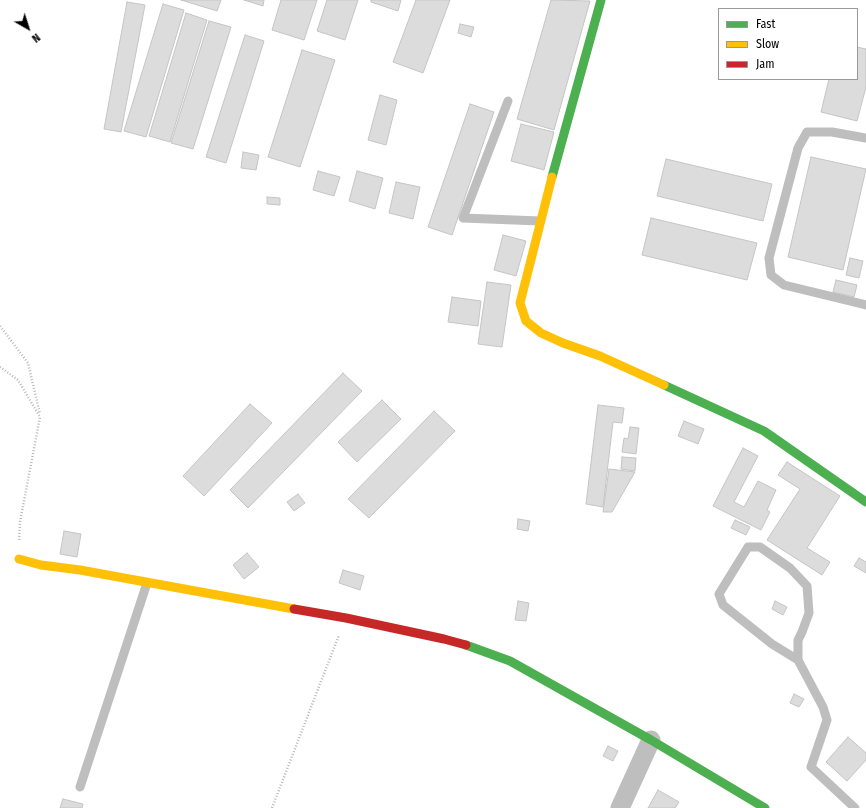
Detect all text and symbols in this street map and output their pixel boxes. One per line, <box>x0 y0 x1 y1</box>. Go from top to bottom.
north arrow <box>8 8 48 48</box>
legend <box>718 8 858 80</box>
text: Fast <box>756 17 775 31</box>
text: N <box>29 31 43 45</box>
text: Slow <box>756 37 779 51</box>
text: Jam <box>756 57 774 71</box>

